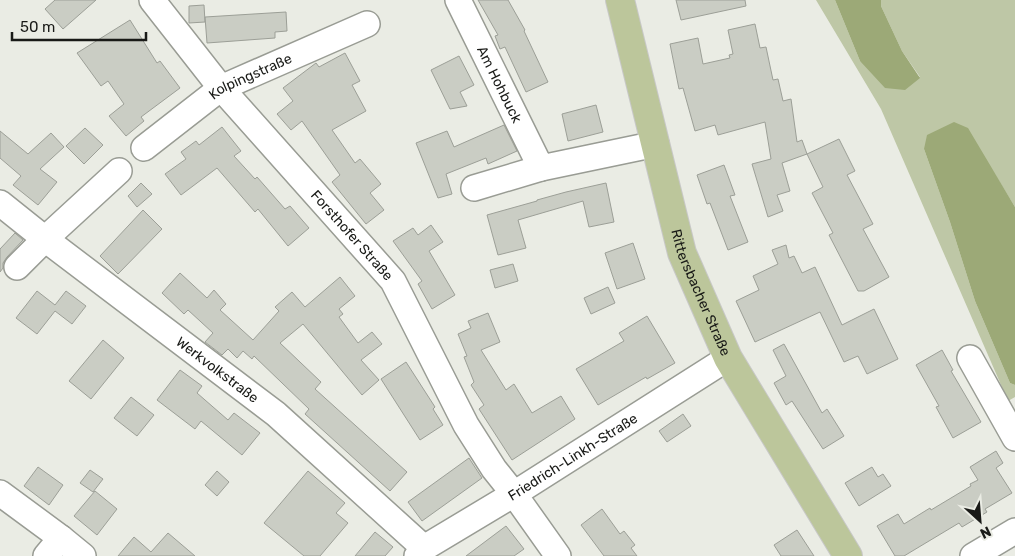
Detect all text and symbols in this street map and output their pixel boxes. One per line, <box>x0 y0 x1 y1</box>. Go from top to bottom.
scale bar <box>12 10 146 42</box>
text: 50 m <box>20 18 55 36</box>
street label: Am Hohbuck <box>473 43 526 126</box>
street label: Kolpingstraße <box>205 50 294 103</box>
street label: Forsthofer Straße <box>307 186 397 284</box>
street label: Rittersbacher Straße <box>668 227 735 359</box>
street label: Werkvolkstraße <box>173 333 262 406</box>
street label: Friedrich-Linkh-Straße <box>505 409 641 504</box>
north arrow <box>955 496 1005 546</box>
text: N <box>977 522 994 542</box>

